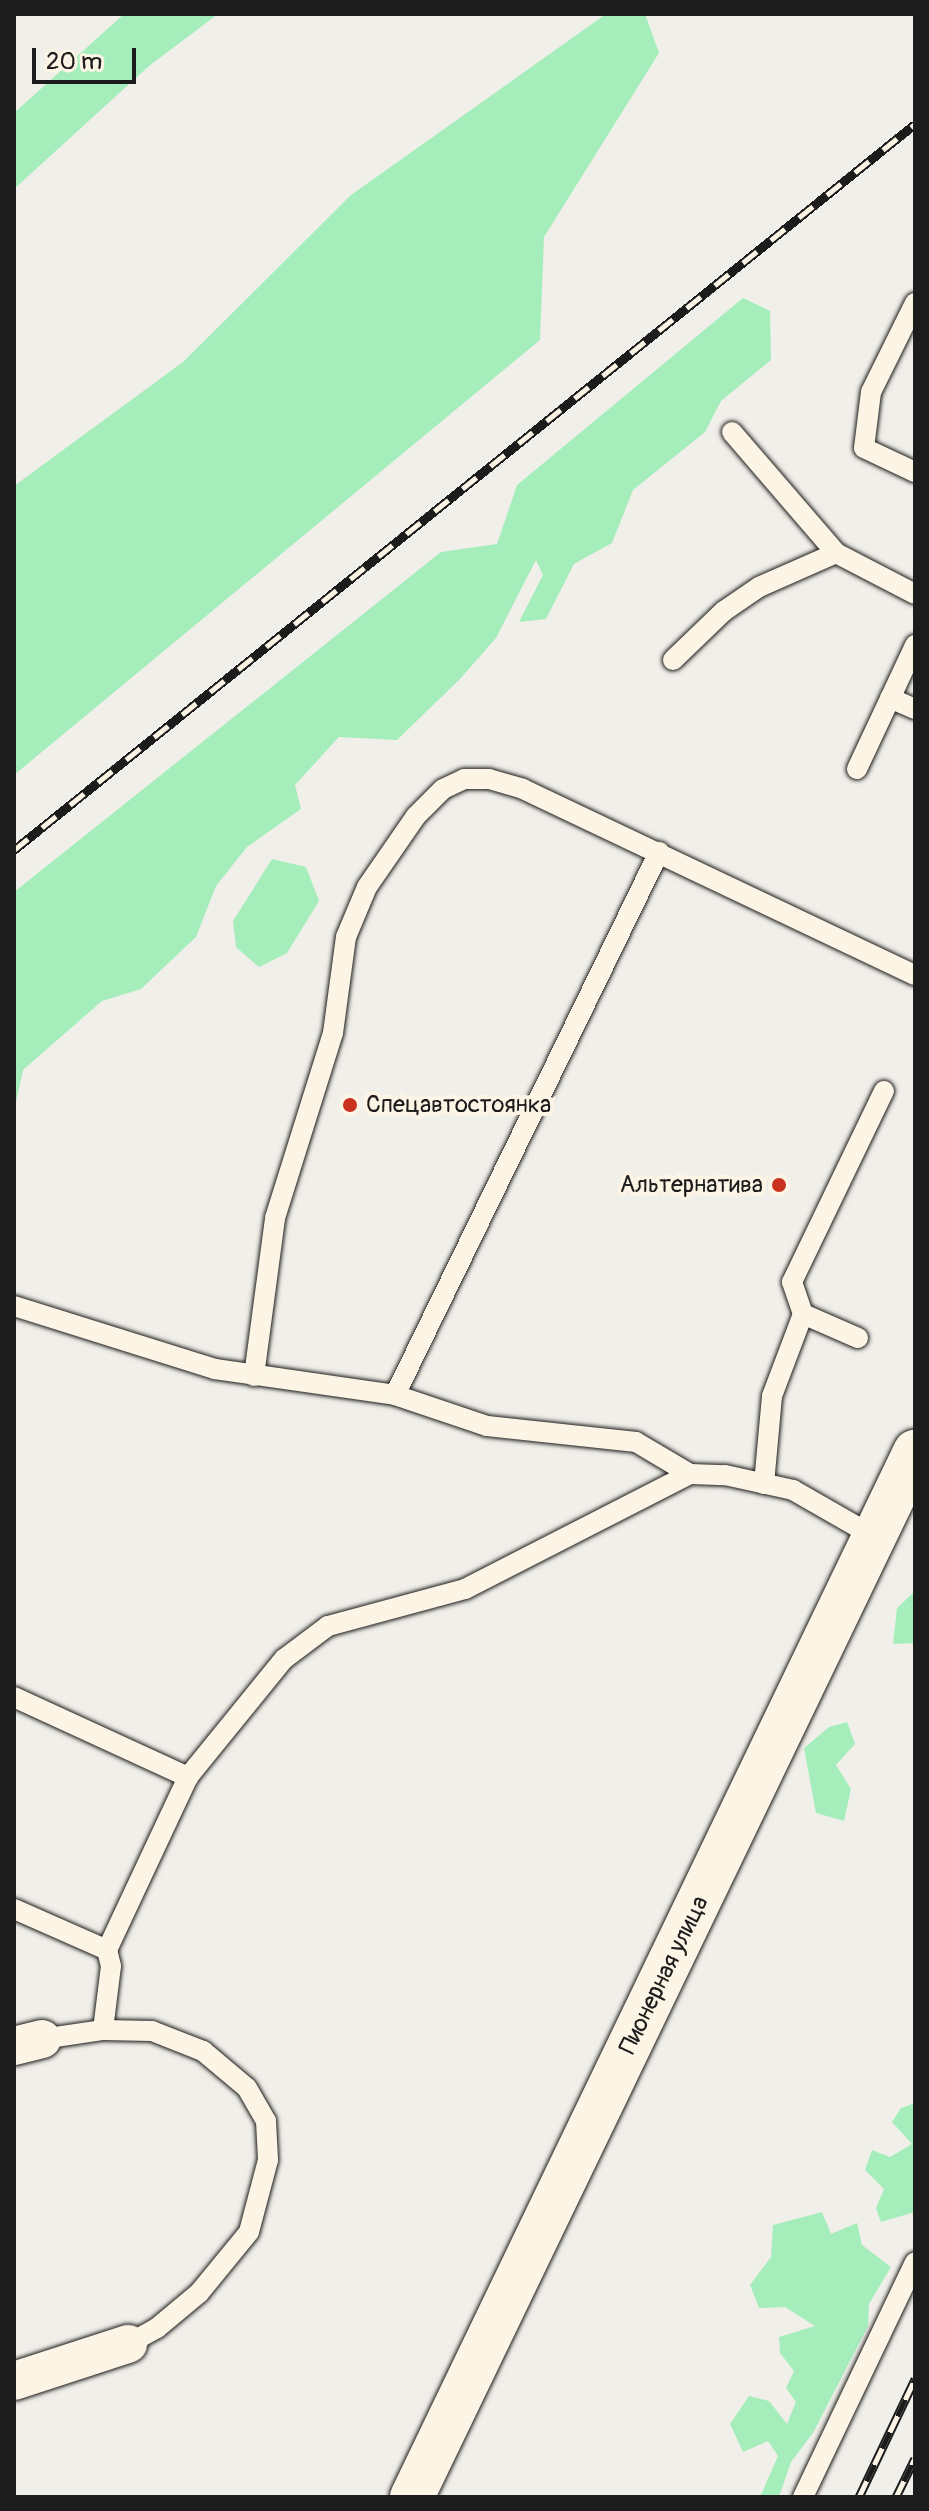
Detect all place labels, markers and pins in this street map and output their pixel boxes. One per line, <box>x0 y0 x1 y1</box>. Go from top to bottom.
place label: Спецавтостоянка <box>366 1091 551 1119</box>
marker: Спецавтостоянка <box>341 1096 359 1114</box>
place label: Альтернатива <box>620 1171 763 1199</box>
marker: Альтернатива <box>770 1176 788 1194</box>

